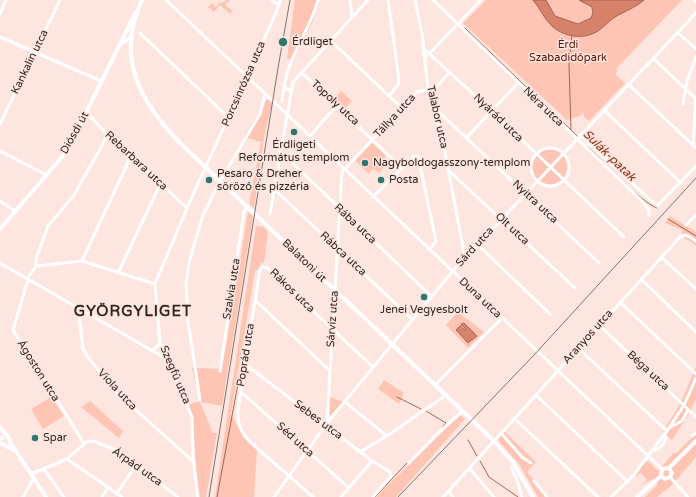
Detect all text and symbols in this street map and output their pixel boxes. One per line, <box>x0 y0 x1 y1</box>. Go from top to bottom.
street label: Kankalin utca <box>9 28 51 96</box>
place label: Érdliget <box>292 35 333 49</box>
marker: Érdliget <box>277 36 289 48</box>
park label: Érdi Szabadidőpark <box>529 38 607 64</box>
street label: Porcsinrózsa utca <box>219 39 269 129</box>
street label: Topoly utca <box>308 77 362 129</box>
street label: Talabor utca <box>423 84 451 150</box>
street label: Néra utca <box>520 85 566 129</box>
street label: Tállya utca <box>371 91 419 141</box>
street label: Nyárád utca <box>470 91 526 145</box>
street label: Diósdi út <box>58 110 92 156</box>
marker: Érdligeti Református templom <box>289 127 299 137</box>
water label: Sulák-patak <box>580 127 638 185</box>
street label: Rebarbara utca <box>102 129 170 193</box>
place label: Érdligeti Református templom <box>239 138 349 164</box>
place label: Nagyboldogasszony-templom <box>373 156 530 170</box>
marker: Nagyboldogasszony-templom <box>360 158 370 168</box>
place label: Pesaro & Dreher söröző és pizzéria <box>217 167 309 193</box>
place label: Posta <box>389 173 419 187</box>
marker: Pesaro & Dreher söröző és pizzéria <box>204 175 214 185</box>
marker: Posta <box>376 175 386 185</box>
street label: Nyitra utca <box>509 177 561 227</box>
street label: Rába utca <box>331 201 379 247</box>
street label: Olt utca <box>492 210 532 248</box>
street label: Sárd utca <box>453 224 497 270</box>
street label: Rábca utca <box>317 229 369 279</box>
street label: Balatoni út <box>279 237 329 285</box>
street label: Szalvia utca <box>221 258 243 320</box>
street label: Rákos utca <box>267 266 317 316</box>
street label: Duna utca <box>456 275 504 321</box>
street label: Sárvíz utca <box>324 290 342 348</box>
marker: Jenei Vegyesbolt <box>419 292 429 302</box>
district label: GYÖRGYLIGET <box>74 303 192 321</box>
place label: Jenei Vegyesbolt <box>380 303 468 317</box>
street label: Aranyos utca <box>560 307 616 367</box>
street label: Poprád utca <box>234 322 258 388</box>
street label: Ágoston utca <box>14 338 62 404</box>
street label: Szegfű utca <box>157 344 193 406</box>
street label: Béga utca <box>624 348 672 394</box>
street label: Viola utca <box>95 367 139 413</box>
street label: Sebes utca <box>291 398 345 442</box>
street label: Séd utca <box>274 420 316 460</box>
place label: Spar <box>43 431 67 445</box>
marker: Spar <box>30 433 40 443</box>
street label: Árpád utca <box>109 445 165 489</box>

